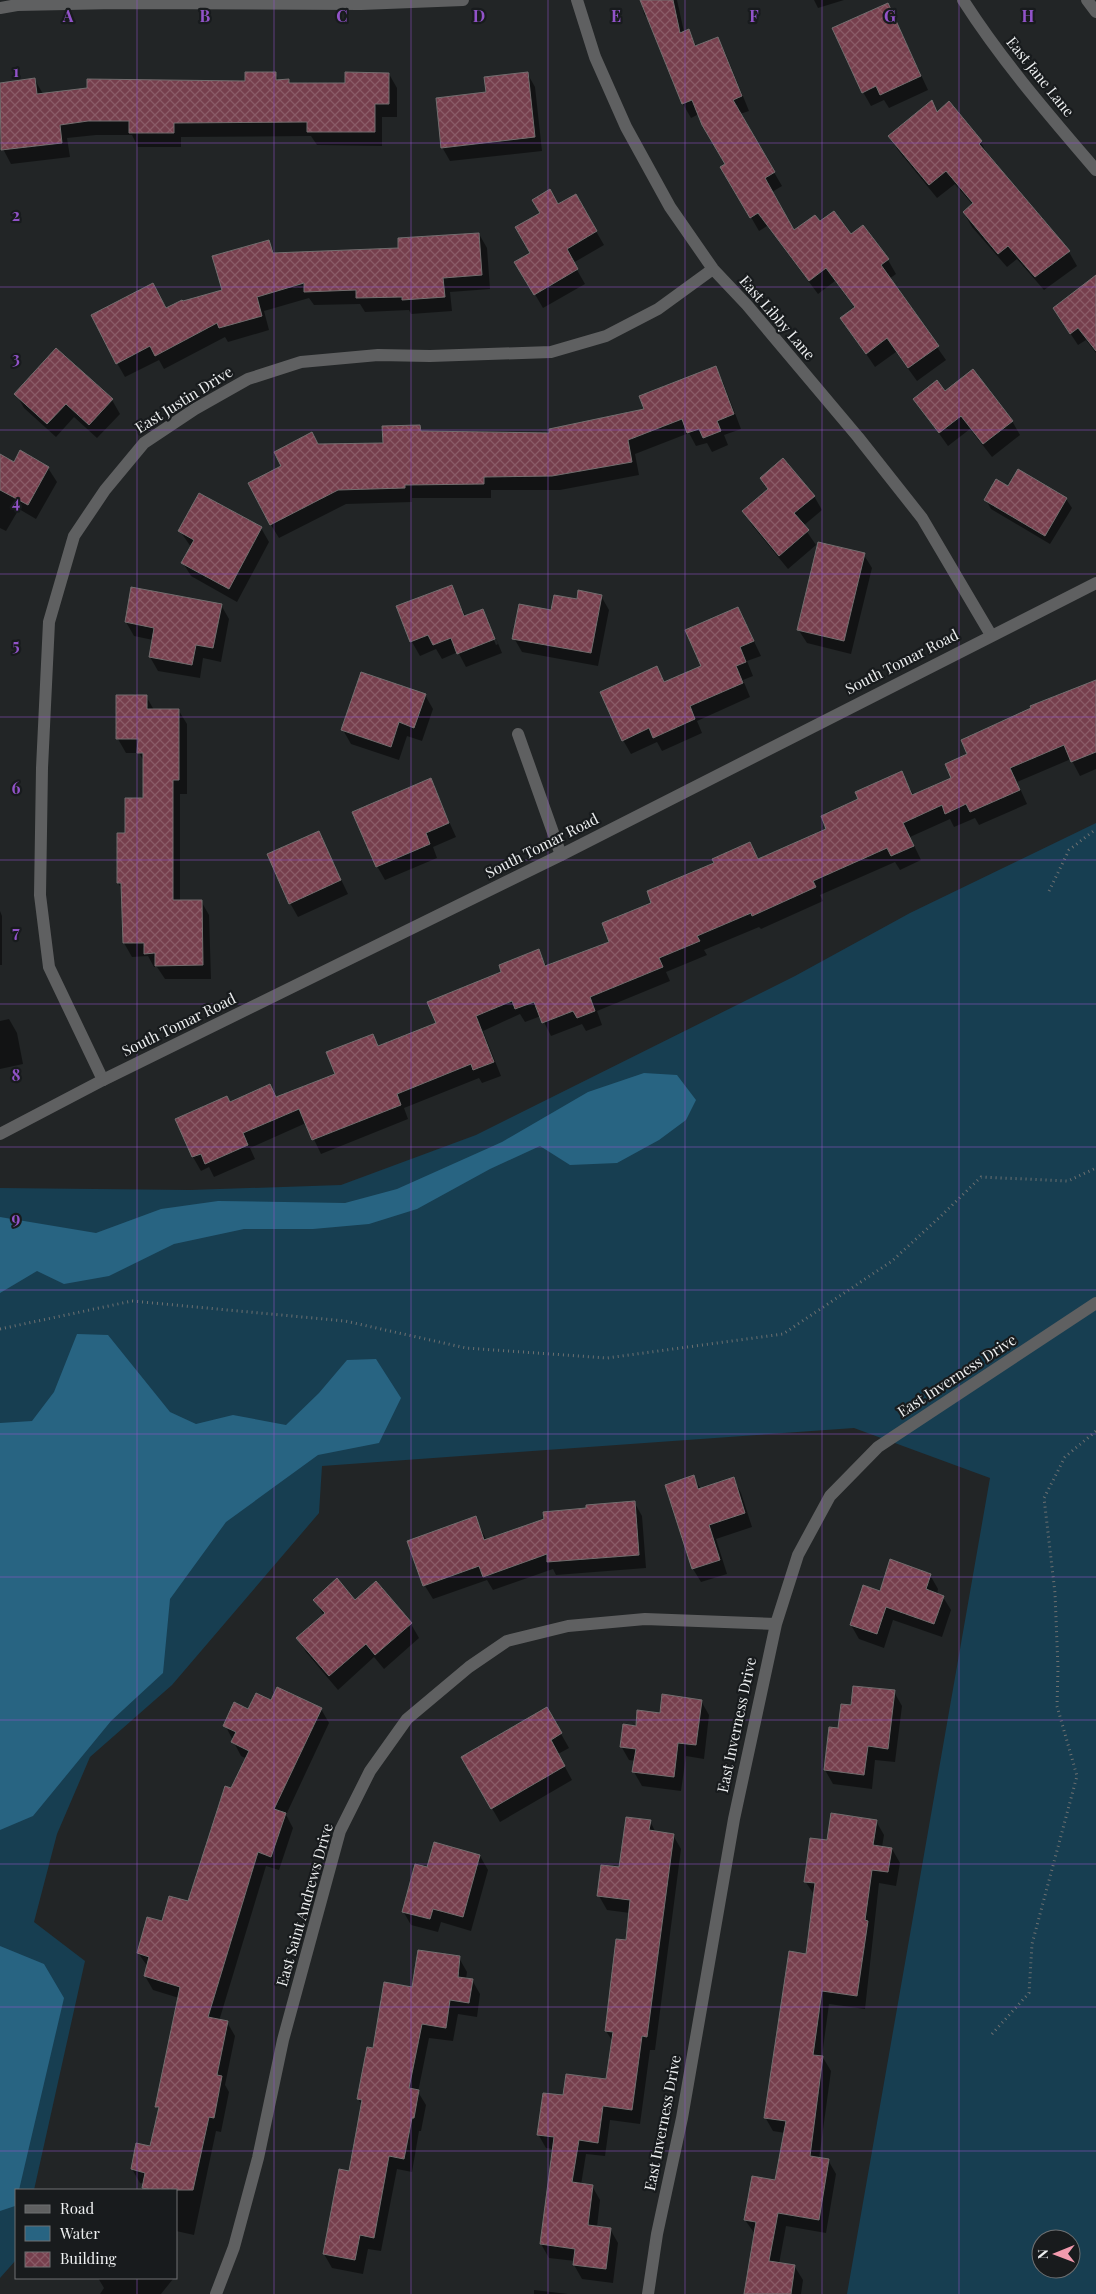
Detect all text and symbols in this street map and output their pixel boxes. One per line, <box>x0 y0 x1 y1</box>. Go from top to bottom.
text: A <box>62 5 74 26</box>
text: B <box>200 5 211 26</box>
text: C <box>336 5 348 26</box>
text: D <box>473 5 485 26</box>
text: E <box>611 5 621 26</box>
text: F <box>749 5 759 26</box>
text: G <box>884 5 896 26</box>
text: H <box>1022 5 1035 26</box>
street label: East Jane Lane <box>1002 32 1079 120</box>
text: 1 <box>13 60 19 81</box>
text: 2 <box>12 204 20 225</box>
street label: East Libby Lane <box>735 271 820 364</box>
text: 3 <box>12 347 20 368</box>
street label: East Justin Drive <box>131 361 236 437</box>
text: 4 <box>12 491 20 512</box>
street label: South Tomar Road <box>842 624 962 698</box>
text: 5 <box>12 634 20 655</box>
text: 6 <box>12 777 21 798</box>
street label: South Tomar Road <box>482 808 602 882</box>
text: 7 <box>12 921 20 942</box>
street label: South Tomar Road <box>118 988 239 1060</box>
text: 8 <box>12 1064 21 1085</box>
text: 9 <box>12 1207 21 1228</box>
street label: East Inverness Drive <box>893 1329 1020 1421</box>
street label: East Inverness Drive <box>712 1655 760 1794</box>
street label: East Saint Andrews Drive <box>271 1821 337 1989</box>
street label: East Inverness Drive <box>639 2053 685 2192</box>
legend <box>15 2189 178 2279</box>
text: Road <box>60 2198 94 2218</box>
text: Water <box>59 2223 100 2243</box>
north arrow <box>1031 2229 1081 2279</box>
text: Building <box>60 2248 117 2268</box>
text: N <box>1033 2249 1052 2259</box>

